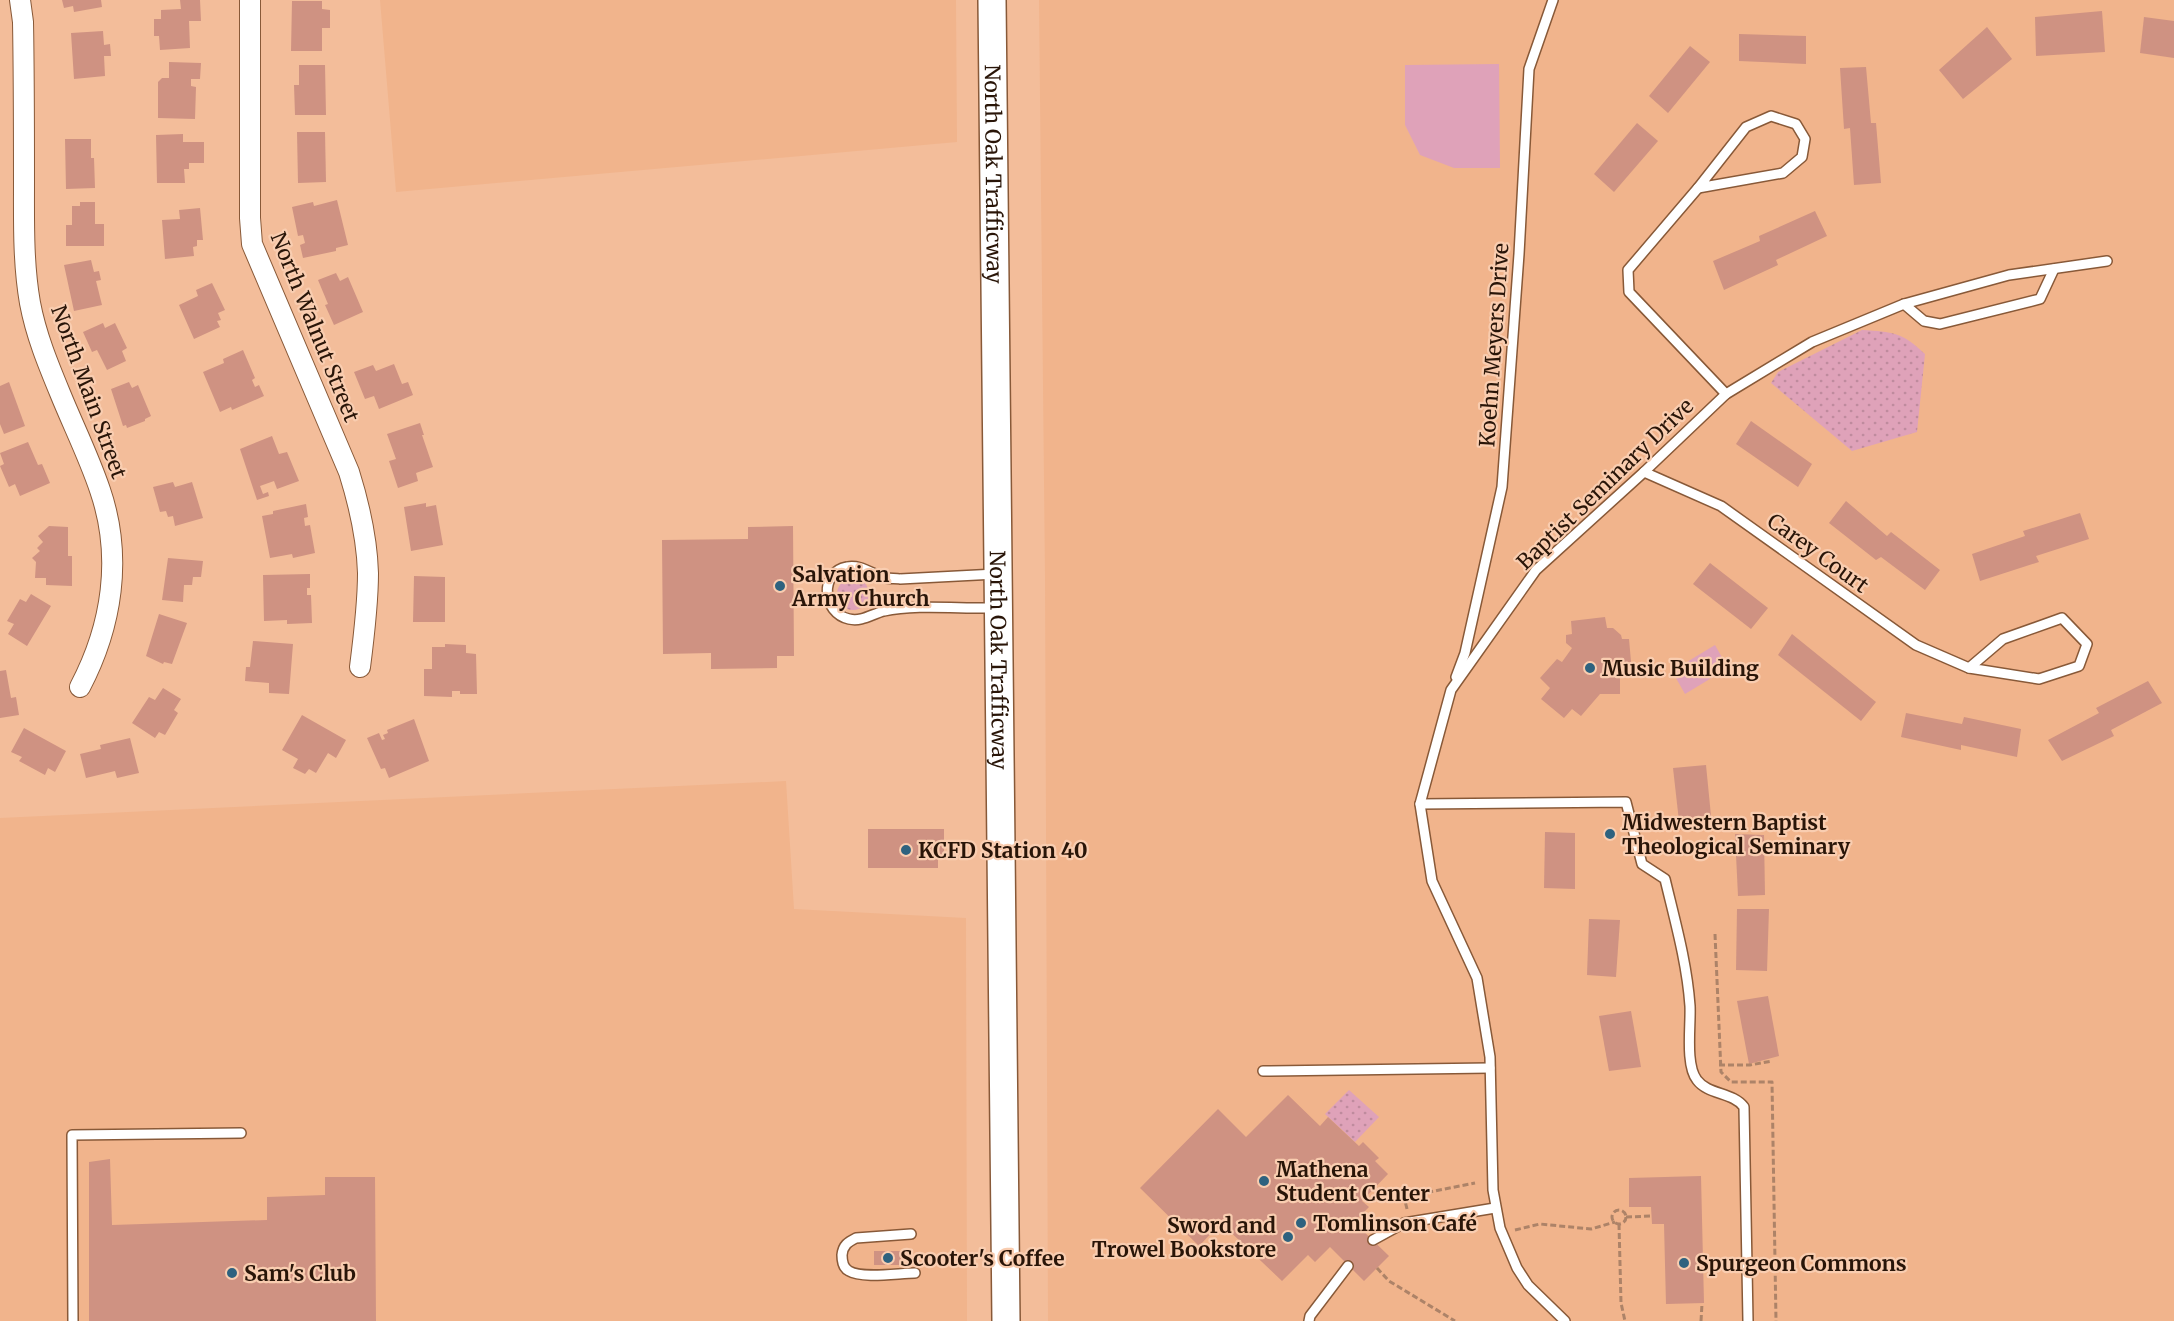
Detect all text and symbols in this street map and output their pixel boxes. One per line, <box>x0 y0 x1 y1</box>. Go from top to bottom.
street label: North Oak Trafficway <box>979 64 1009 285</box>
street label: North Walnut Street <box>265 228 365 426</box>
street label: Koehn Meyers Drive <box>1473 242 1515 448</box>
street label: North Main Street <box>45 302 133 482</box>
street label: Baptist Seminary Drive <box>1511 393 1699 575</box>
street label: Carey Court <box>1762 507 1874 599</box>
street label: North Oak Trafficway <box>984 550 1014 771</box>
place label: Salvation Army Church <box>791 561 930 612</box>
marker: Salvation Army Church <box>773 579 787 593</box>
place label: Music Building <box>1602 655 1759 682</box>
marker: Music Building <box>1583 661 1597 675</box>
place label: Midwestern Baptist Theological Seminary <box>1622 809 1851 860</box>
marker: Midwestern Baptist Theological Seminary <box>1603 827 1617 841</box>
place label: KCFD Station 40 <box>918 837 1088 864</box>
marker: KCFD Station 40 <box>899 843 913 857</box>
place label: Mathena Student Center <box>1276 1156 1430 1207</box>
marker: Mathena Student Center <box>1257 1174 1271 1188</box>
place label: Tomlinson Café <box>1313 1210 1477 1237</box>
place label: Sword and Trowel Bookstore <box>1092 1212 1276 1263</box>
marker: Tomlinson Café <box>1294 1216 1308 1230</box>
marker: Sword and Trowel Bookstore <box>1281 1230 1295 1244</box>
place label: Scooter's Coffee <box>900 1245 1065 1272</box>
place label: Spurgeon Commons <box>1696 1250 1907 1277</box>
marker: Scooter's Coffee <box>881 1251 895 1265</box>
marker: Spurgeon Commons <box>1677 1256 1691 1270</box>
place label: Sam's Club <box>244 1260 356 1287</box>
marker: Sam's Club <box>225 1266 239 1280</box>

